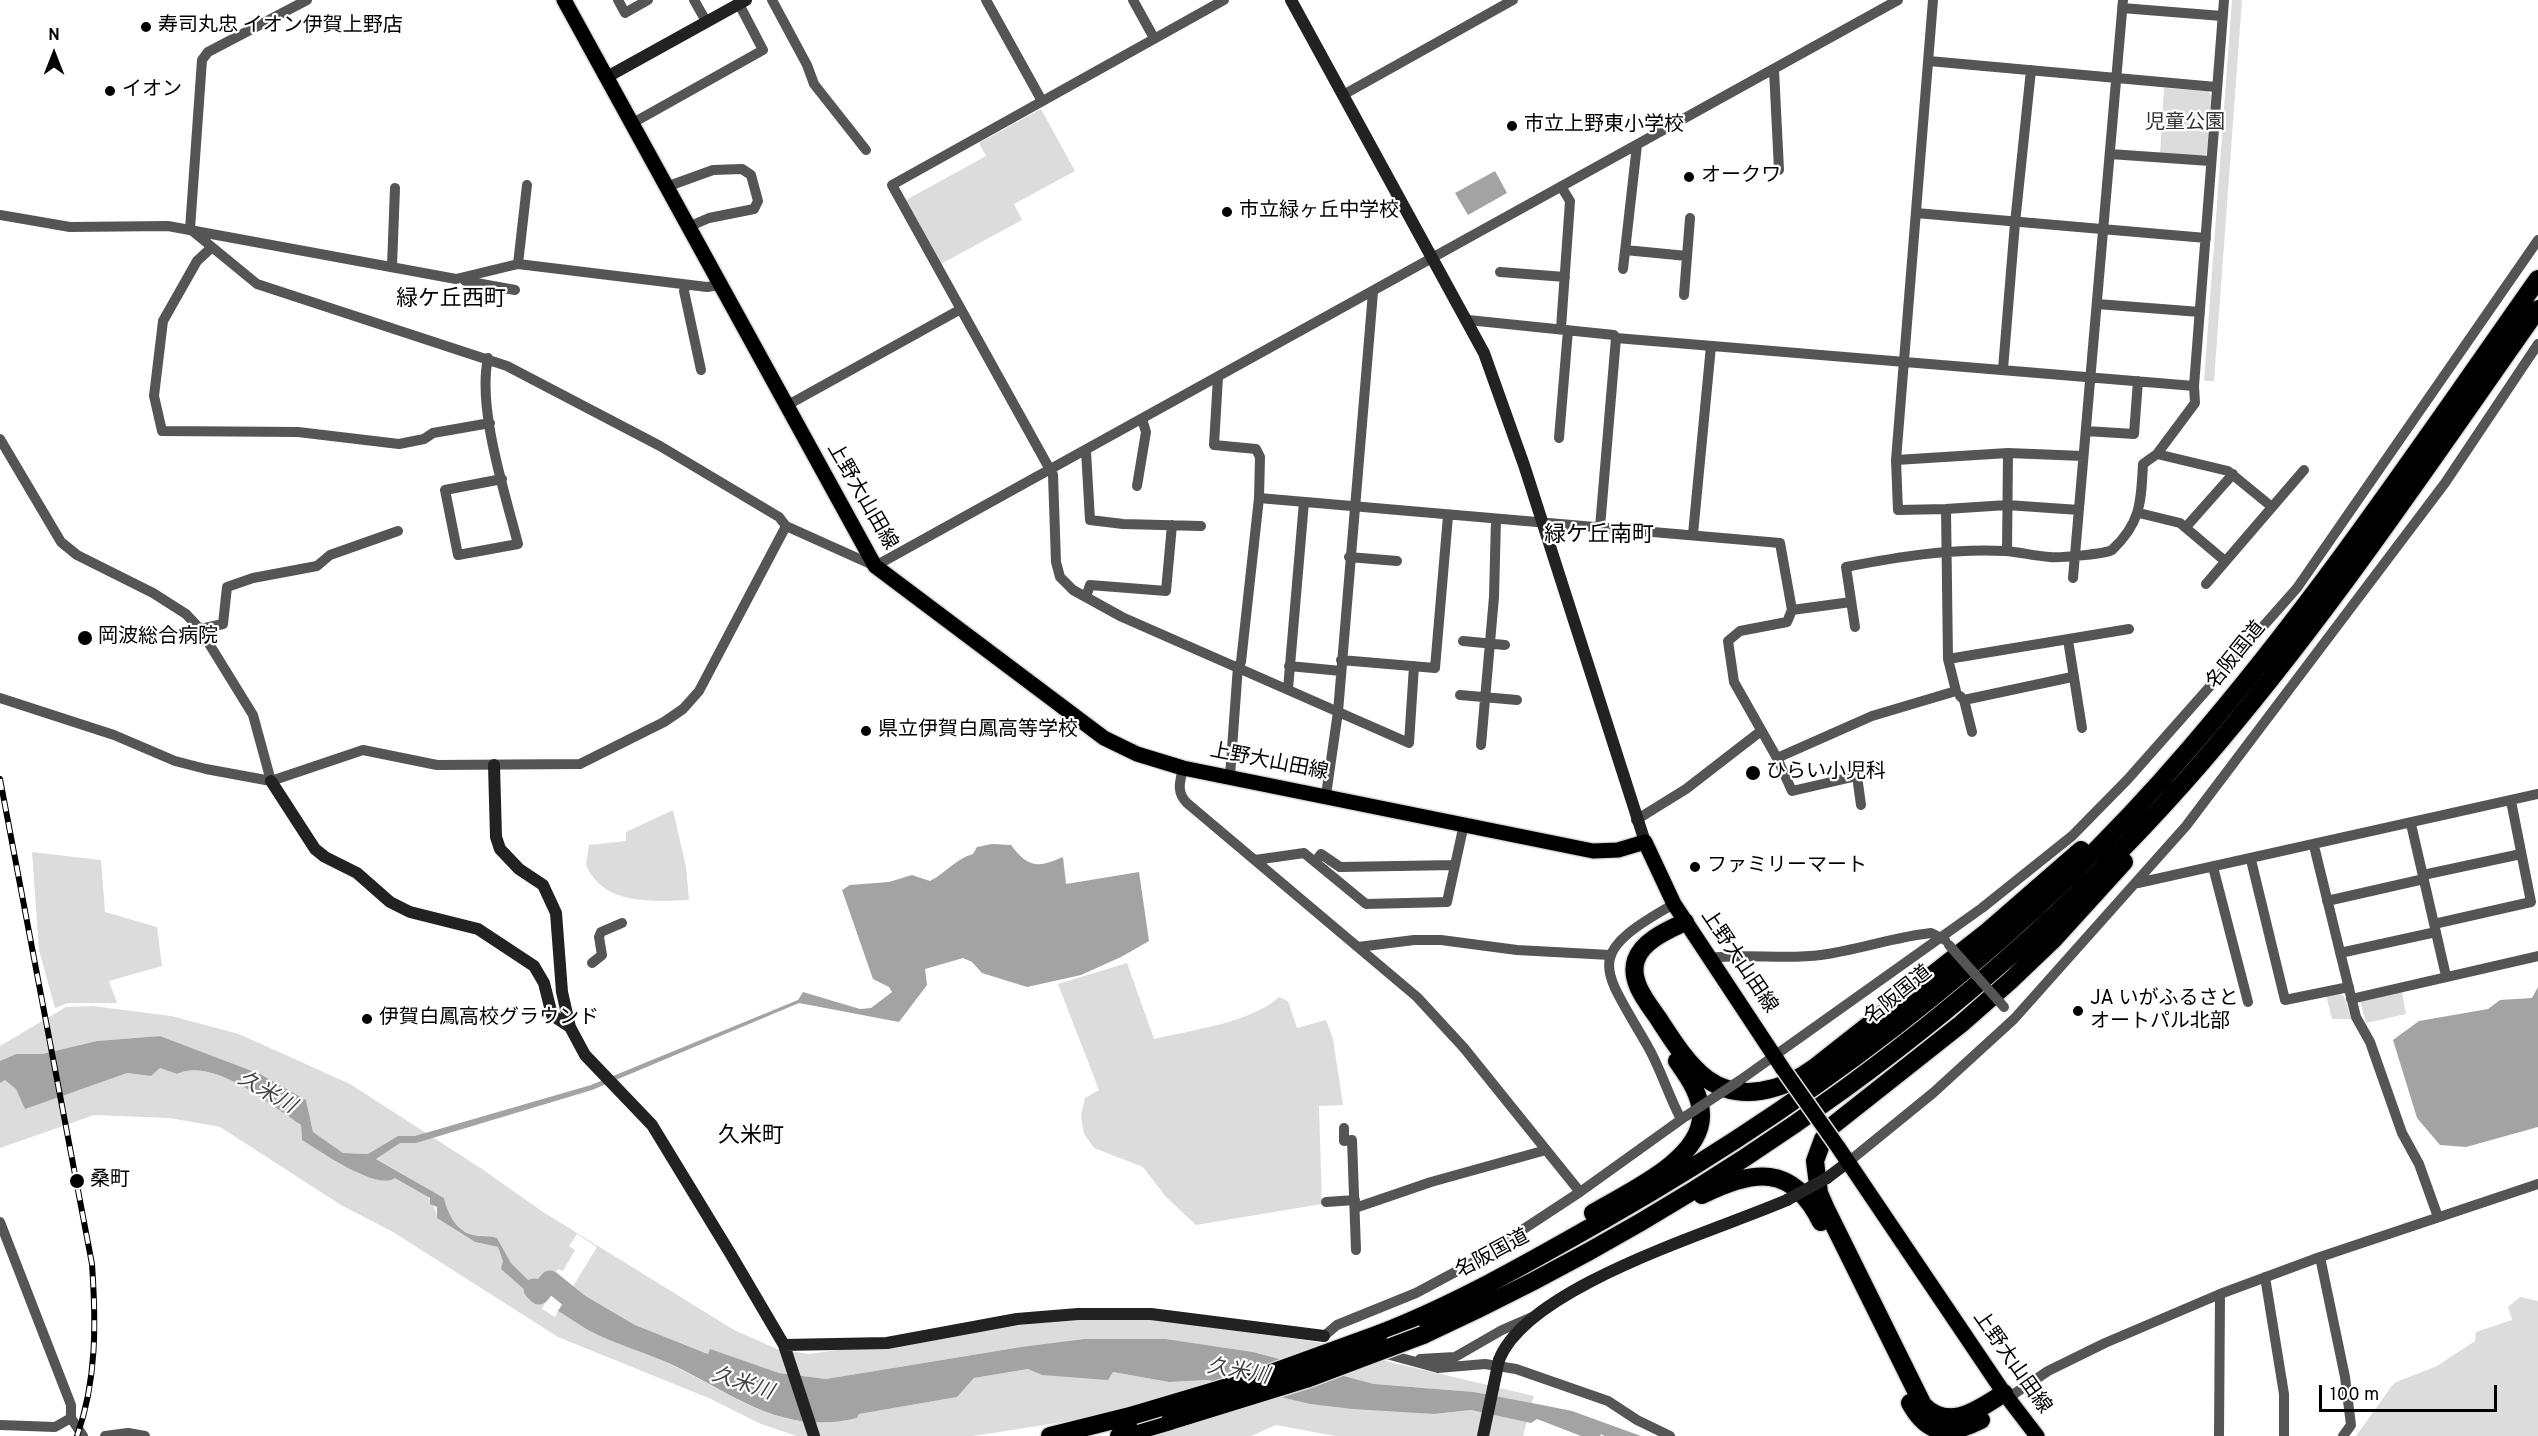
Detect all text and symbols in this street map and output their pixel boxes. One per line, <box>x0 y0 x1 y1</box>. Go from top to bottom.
place label: 寿司丸忠 イオン伊賀上野店 <box>158 15 403 39</box>
marker: 寿司丸忠 イオン伊賀上野店 <box>139 20 153 34</box>
north arrow <box>24 24 84 84</box>
text: N <box>48 26 60 46</box>
place label: イオン <box>122 79 182 103</box>
marker: イオン <box>103 84 117 98</box>
park label: 児童公園 <box>2145 112 2225 136</box>
place label: 市立上野東小学校 <box>1524 114 1684 138</box>
marker: 市立上野東小学校 <box>1505 119 1519 133</box>
place label: オークワ <box>1701 165 1781 189</box>
marker: オークワ <box>1682 170 1696 184</box>
place label: 市立緑ヶ丘中学校 <box>1239 200 1399 224</box>
marker: 市立緑ヶ丘中学校 <box>1220 205 1234 219</box>
district label: 緑ケ丘西町 <box>396 288 506 314</box>
street label: 上野大山田線 <box>821 439 901 555</box>
district label: 緑ケ丘南町 <box>1544 524 1654 550</box>
street label: 名阪国道 <box>2203 617 2271 695</box>
place label: 岡波総合病院 <box>98 626 218 650</box>
marker: 岡波総合病院 <box>76 629 94 647</box>
place label: 県立伊賀白鳳高等学校 <box>878 719 1078 743</box>
marker: 県立伊賀白鳳高等学校 <box>859 724 873 738</box>
street label: 上野大山田線 <box>1208 740 1330 786</box>
place label: ひらい小児科 <box>1766 761 1886 785</box>
marker: ひらい小児科 <box>1744 764 1762 782</box>
place label: ファミリーマート <box>1707 855 1867 879</box>
marker: ファミリーマート <box>1688 860 1702 874</box>
street label: 上野大山田線 <box>1695 906 1781 1018</box>
street label: 名阪国道 <box>1860 962 1938 1030</box>
place label: JA いがふるさと オートパル北部 <box>2090 988 2238 1035</box>
marker: JA いがふるさと オートパル北部 <box>2071 1004 2085 1018</box>
place label: 伊賀白鳳高校グラウンド <box>379 1007 599 1031</box>
marker: 伊賀白鳳高校グラウンド <box>360 1012 374 1026</box>
water label: 久米川 <box>232 1067 300 1121</box>
district label: 久米町 <box>718 1125 784 1151</box>
place label: 桑町 <box>90 1169 130 1193</box>
marker: 桑町 <box>68 1172 86 1190</box>
street label: 名阪国道 <box>1452 1226 1534 1284</box>
street label: 上野大山田線 <box>1967 1307 2055 1419</box>
water label: 久米川 <box>1205 1355 1271 1391</box>
water label: 久米川 <box>708 1363 776 1407</box>
scale bar <box>2322 1373 2500 1411</box>
text: 100 m <box>2330 1384 2379 1407</box>

